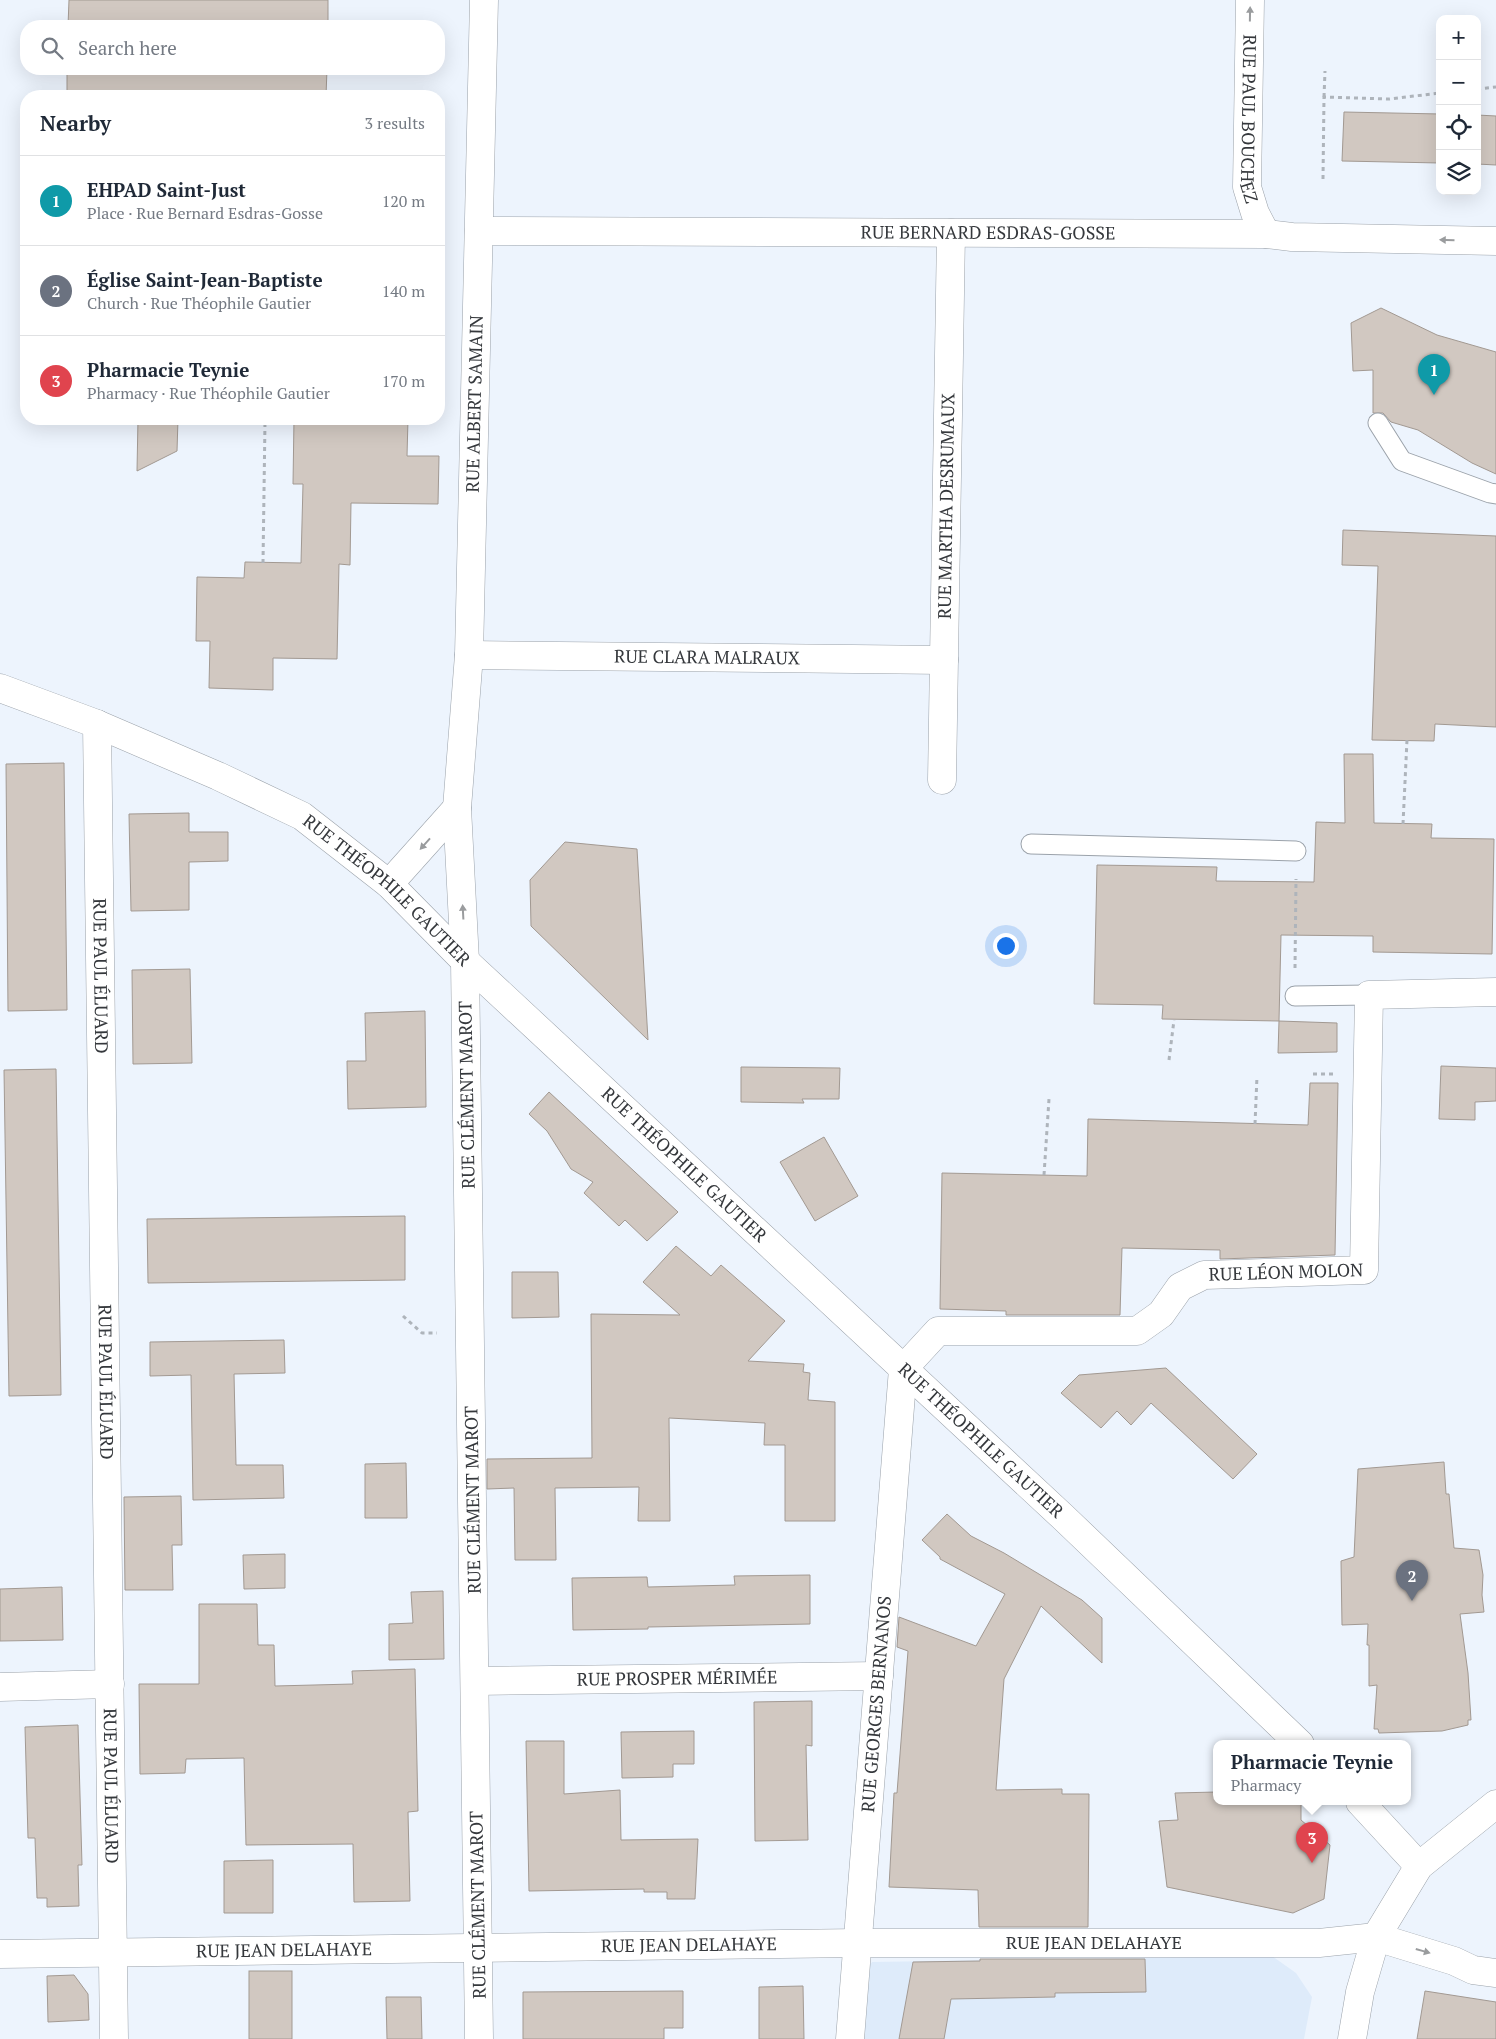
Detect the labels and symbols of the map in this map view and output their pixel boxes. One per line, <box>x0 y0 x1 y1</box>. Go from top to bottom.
one-way arrow <box>1246 6 1254 22</box>
street label: RUE PAUL BOUCHEZ <box>1235 34 1264 206</box>
street label: RUE BERNARD ESDRAS-GOSSE <box>860 219 1116 244</box>
one-way arrow <box>1439 236 1455 244</box>
street label: RUE ALBERT SAMAIN <box>460 315 488 493</box>
pin: 1 <box>1418 354 1450 395</box>
street label: RUE MARTHA DESRUMAUX <box>932 393 959 619</box>
street label: RUE CLARA MALRAUX <box>614 644 800 669</box>
street label: RUE THÉOPHILE GAUTIER <box>298 808 477 971</box>
one-way arrow <box>419 838 431 850</box>
street label: RUE PAUL ÉLUARD <box>88 898 114 1054</box>
one-way arrow <box>459 904 467 920</box>
your location <box>993 933 1019 959</box>
street label: RUE CLÉMENT MAROT <box>452 1001 480 1189</box>
street label: RUE THÉOPHILE GAUTIER <box>597 1081 773 1247</box>
street label: RUE LÉON MOLON <box>1208 1257 1364 1286</box>
street label: RUE PAUL ÉLUARD <box>94 1304 120 1460</box>
street label: RUE THÉOPHILE GAUTIER <box>894 1357 1070 1523</box>
street label: RUE CLÉMENT MAROT <box>458 1406 486 1594</box>
pin: 2 <box>1396 1560 1428 1601</box>
street label: RUE GEORGES BERNANOS <box>855 1595 896 1813</box>
street label: RUE PROSPER MÉRIMÉE <box>577 1664 777 1691</box>
street label: RUE PAUL ÉLUARD <box>99 1708 125 1864</box>
street label: RUE CLÉMENT MAROT <box>463 1811 491 1999</box>
pin: 3 <box>1296 1822 1328 1863</box>
street label: RUE JEAN DELAHAYE <box>1006 1930 1182 1954</box>
street label: RUE JEAN DELAHAYE <box>601 1931 777 1957</box>
street label: RUE JEAN DELAHAYE <box>196 1936 372 1962</box>
one-way arrow <box>1415 1948 1430 1956</box>

